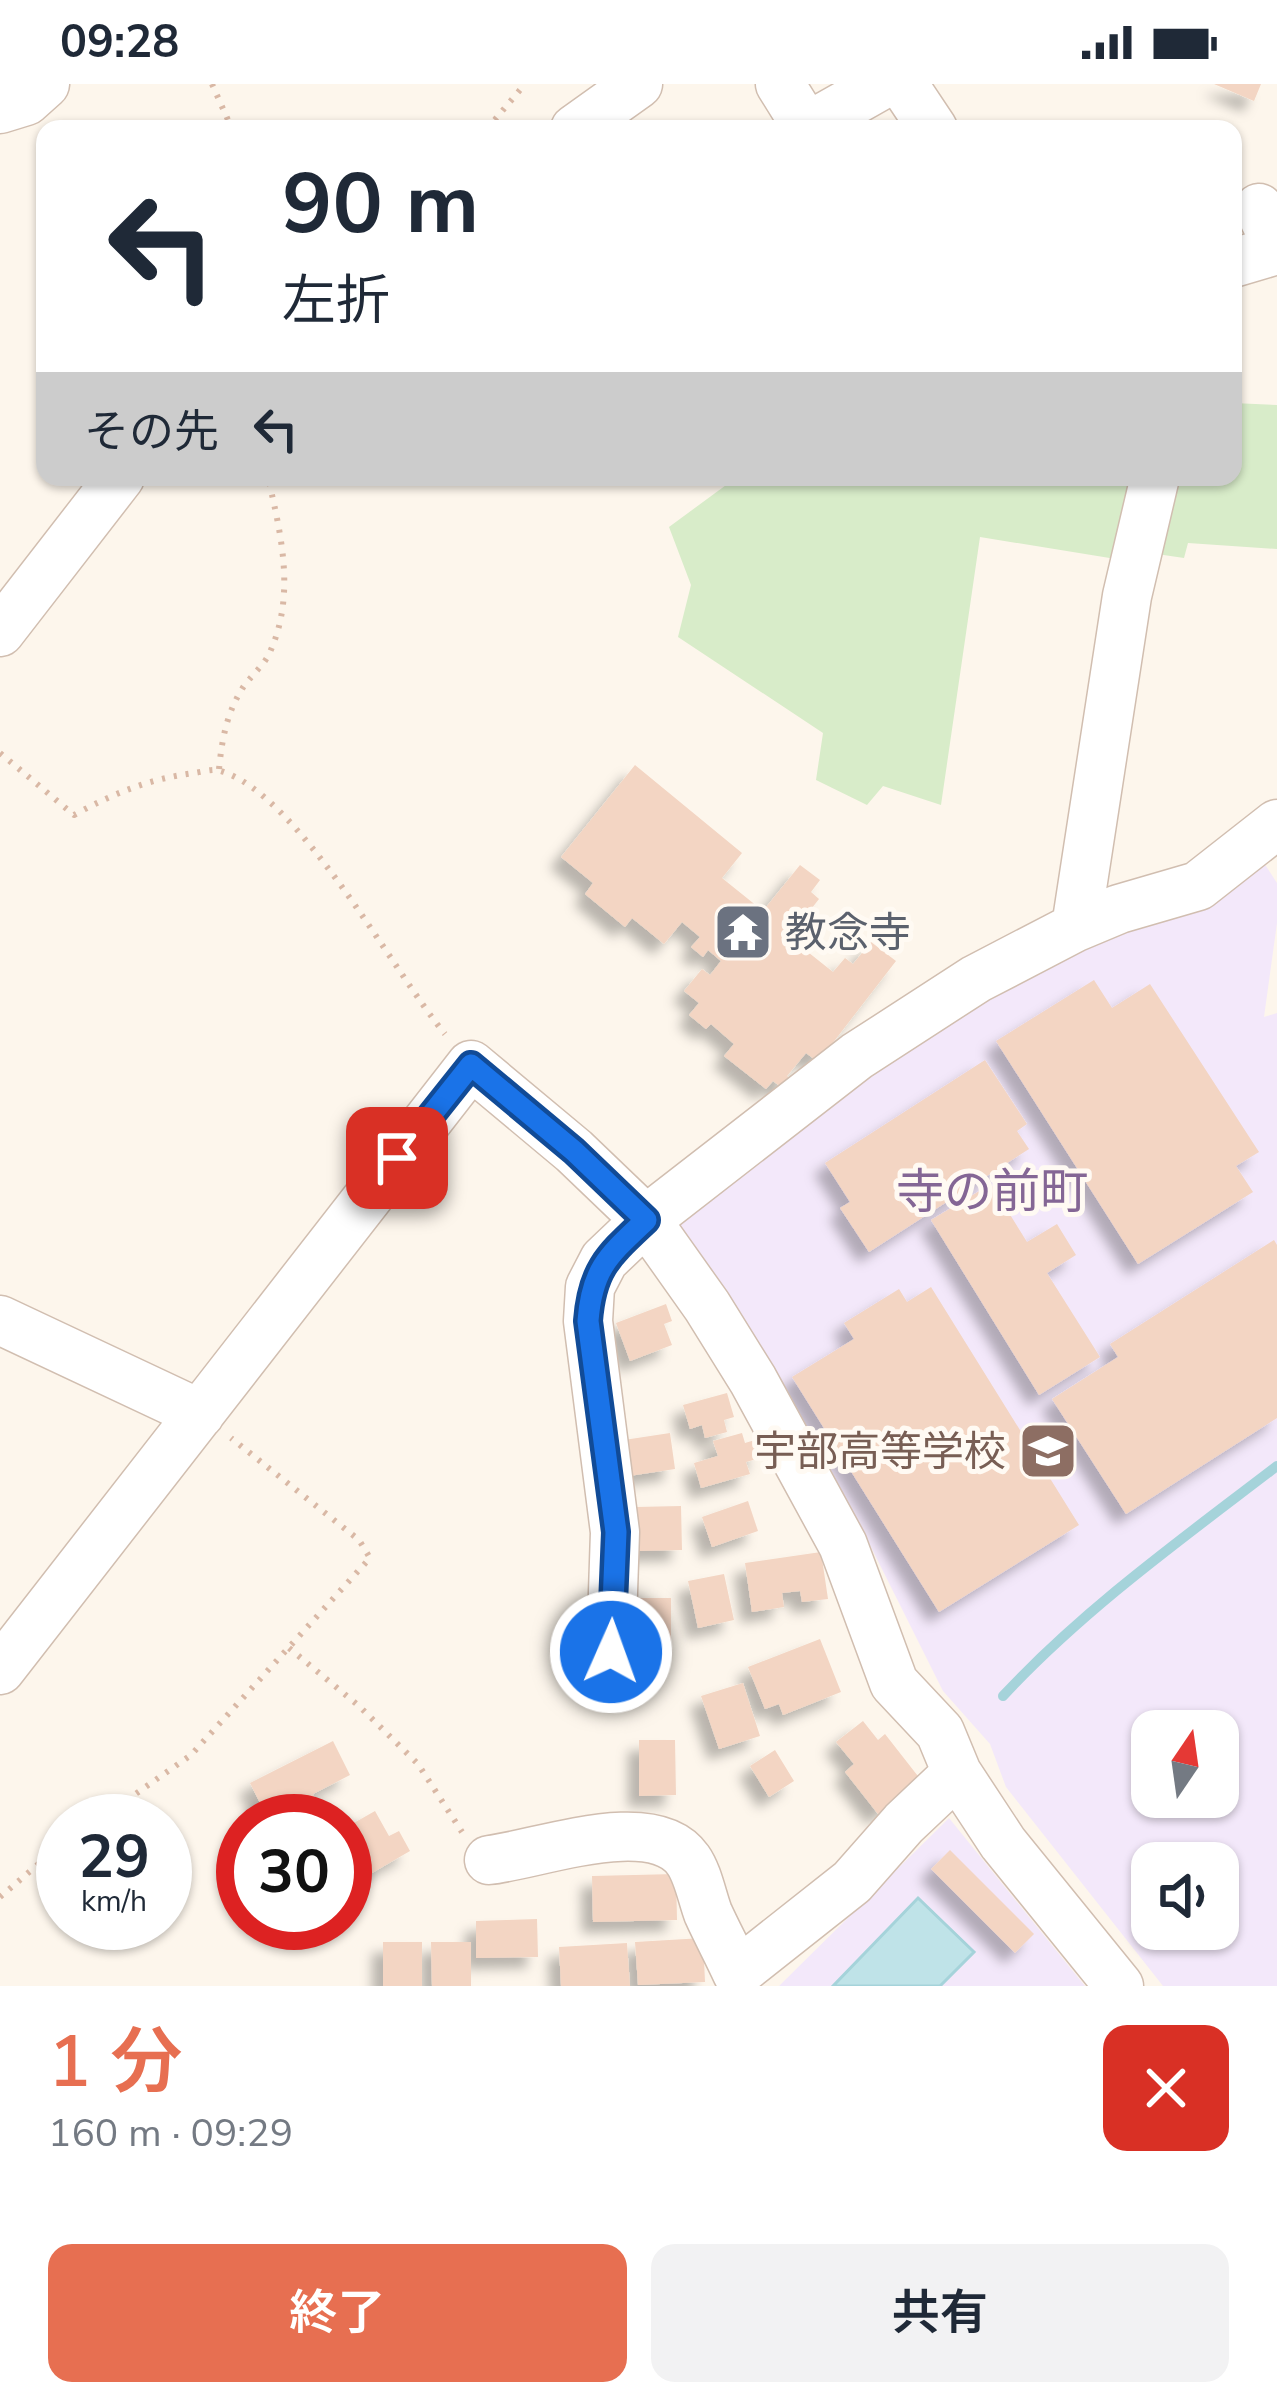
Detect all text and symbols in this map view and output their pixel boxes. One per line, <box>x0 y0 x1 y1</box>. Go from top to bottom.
text: 09:28 <box>60 12 179 73</box>
text: 90 m <box>282 147 479 262</box>
icon: left <box>84 168 240 324</box>
text: 左折 <box>282 264 390 338</box>
icon: left <box>243 396 309 462</box>
text: その先 <box>84 402 219 463</box>
temple icon: 教念寺 <box>712 901 774 963</box>
place label: 教念寺 <box>785 905 911 962</box>
pin <box>346 1107 448 1209</box>
icon: arrive <box>364 1125 430 1191</box>
district label: 寺の前町 <box>896 1159 1088 1225</box>
school or university icon: 宇部高等学校 <box>1017 1420 1079 1482</box>
place label: 宇部高等学校 <box>754 1424 1006 1481</box>
position arrow <box>548 1589 674 1715</box>
north arrow <box>1131 1710 1239 1818</box>
map controls <box>1131 1710 1239 1950</box>
speed limit sign: 30 <box>216 1794 372 1950</box>
text: 29 <box>78 1816 150 1898</box>
button: sound <box>1131 1842 1239 1950</box>
text: km/h <box>81 1881 147 1922</box>
text: 1 分 <box>48 2013 182 2111</box>
button: close <box>1103 2025 1229 2151</box>
text: 160 m · 09:29 <box>48 2107 293 2160</box>
button: 終了 <box>48 2244 627 2382</box>
button: 共有 <box>651 2244 1229 2382</box>

